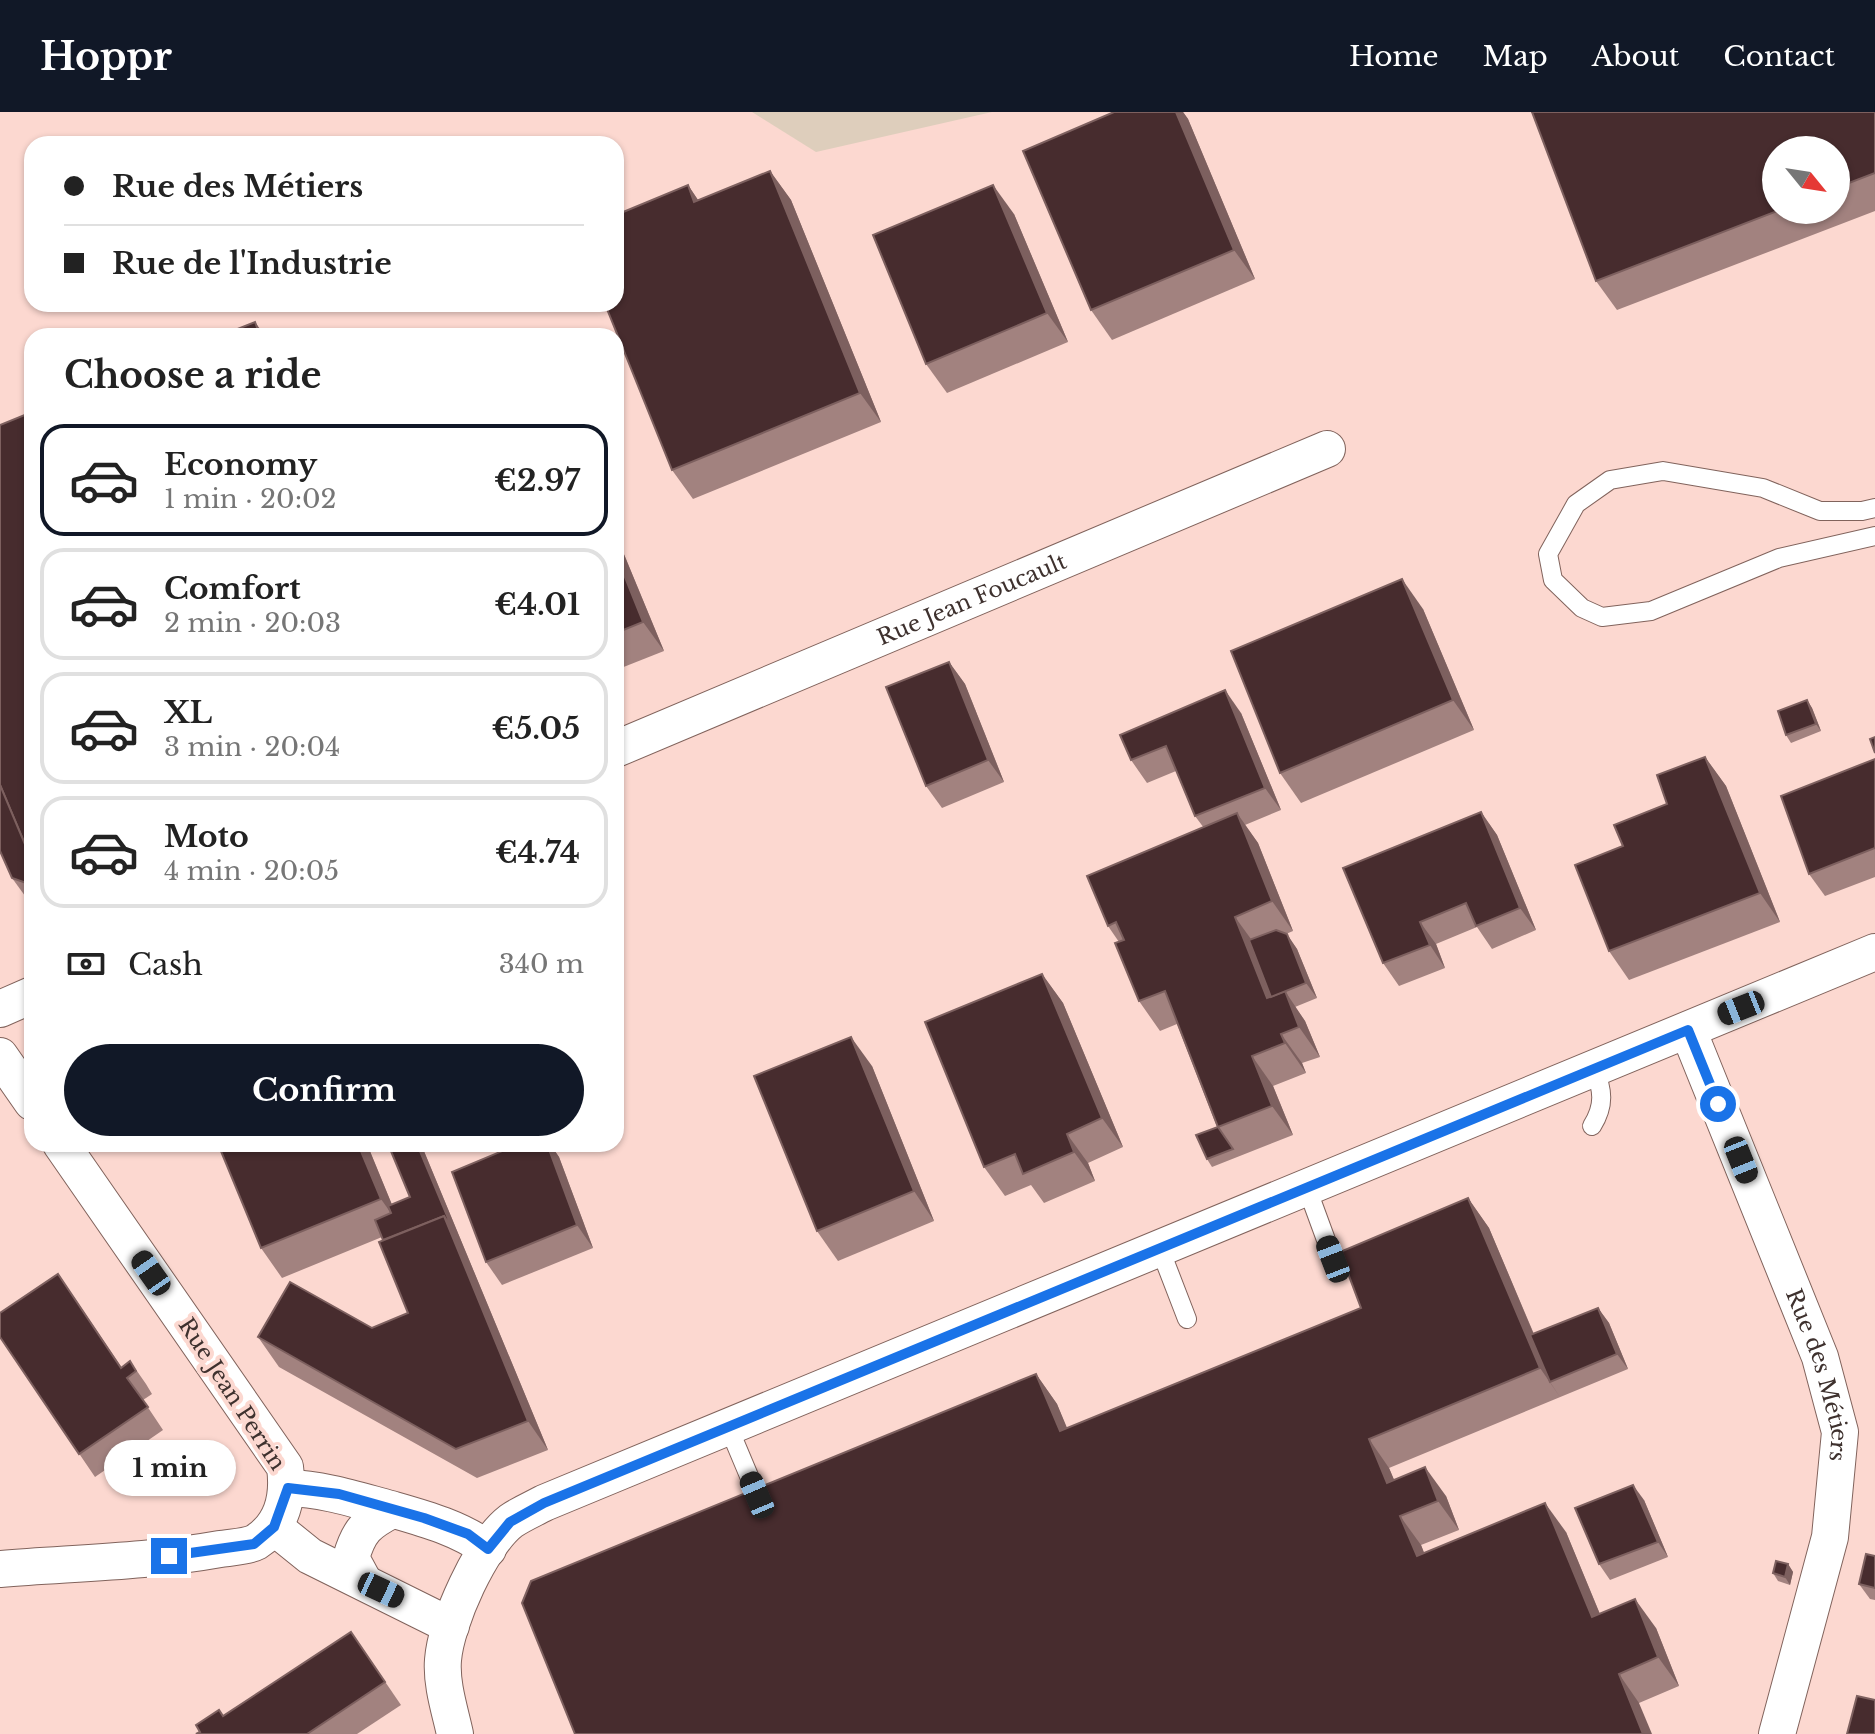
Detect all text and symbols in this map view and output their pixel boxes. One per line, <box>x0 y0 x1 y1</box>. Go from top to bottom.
text: Hoppr <box>40 33 172 80</box>
text: Home <box>1349 39 1439 74</box>
text: Map <box>1483 39 1548 74</box>
text: About <box>1592 39 1679 74</box>
text: Contact <box>1723 39 1835 74</box>
north arrow <box>1762 136 1850 224</box>
map controls <box>1762 136 1850 224</box>
text: Rue des Métiers <box>112 168 363 205</box>
text: Rue de l'Industrie <box>112 245 392 282</box>
text: Choose a ride <box>64 353 321 398</box>
icon: car <box>68 444 140 516</box>
text: Economy <box>164 446 317 483</box>
text: €2.97 <box>494 462 580 499</box>
text: 1 min · 20:02 <box>164 483 337 515</box>
street label: Rue Jean Foucault <box>873 547 1071 651</box>
icon: car <box>68 568 140 640</box>
text: Comfort <box>164 570 301 607</box>
text: €4.01 <box>494 586 580 623</box>
text: 2 min · 20:03 <box>164 607 341 639</box>
icon: car <box>68 692 140 764</box>
text: XL <box>164 694 212 731</box>
text: €5.05 <box>492 710 580 747</box>
text: 3 min · 20:04 <box>164 731 340 763</box>
icon: car <box>68 816 140 888</box>
text: Moto <box>164 818 249 855</box>
text: €4.74 <box>495 834 580 871</box>
text: 4 min · 20:05 <box>164 855 339 887</box>
icon: cash <box>64 942 108 986</box>
text: Cash <box>128 946 203 983</box>
text: 340 m <box>499 948 584 980</box>
car <box>1714 988 1768 1028</box>
button: Confirm <box>64 1044 584 1136</box>
route start <box>1700 1086 1736 1122</box>
car <box>1721 1133 1761 1187</box>
car <box>1313 1232 1353 1286</box>
car <box>127 1246 175 1300</box>
street label: Rue des Métiers <box>1780 1285 1854 1463</box>
street label: Rue Jean Perrin <box>173 1313 291 1475</box>
callout: 1 min <box>103 1440 235 1496</box>
text: 1 min <box>132 1452 208 1484</box>
car <box>737 1468 777 1522</box>
route end <box>151 1538 187 1574</box>
car <box>354 1569 408 1611</box>

